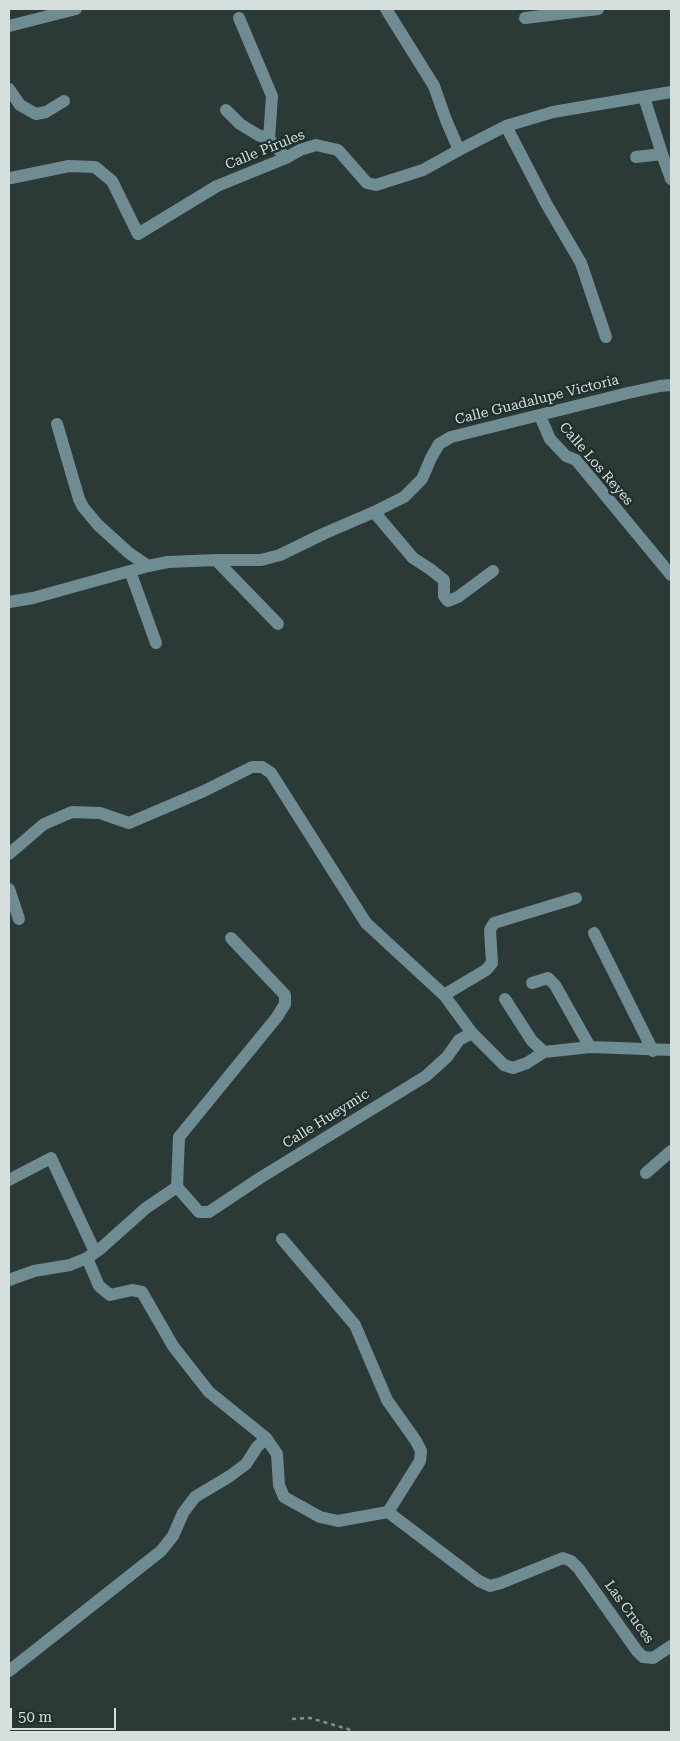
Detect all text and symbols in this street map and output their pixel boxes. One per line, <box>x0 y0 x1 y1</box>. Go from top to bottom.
street label: Calle Pirules <box>223 126 307 174</box>
street label: Calle Guadalupe Victoria <box>453 371 621 429</box>
street label: Calle Los Reyes <box>555 419 637 509</box>
street label: Calle Hueymic <box>280 1086 372 1152</box>
street label: Las Cruces <box>601 1577 657 1647</box>
scale bar <box>12 1698 119 1730</box>
text: 50 m <box>18 1708 52 1726</box>

